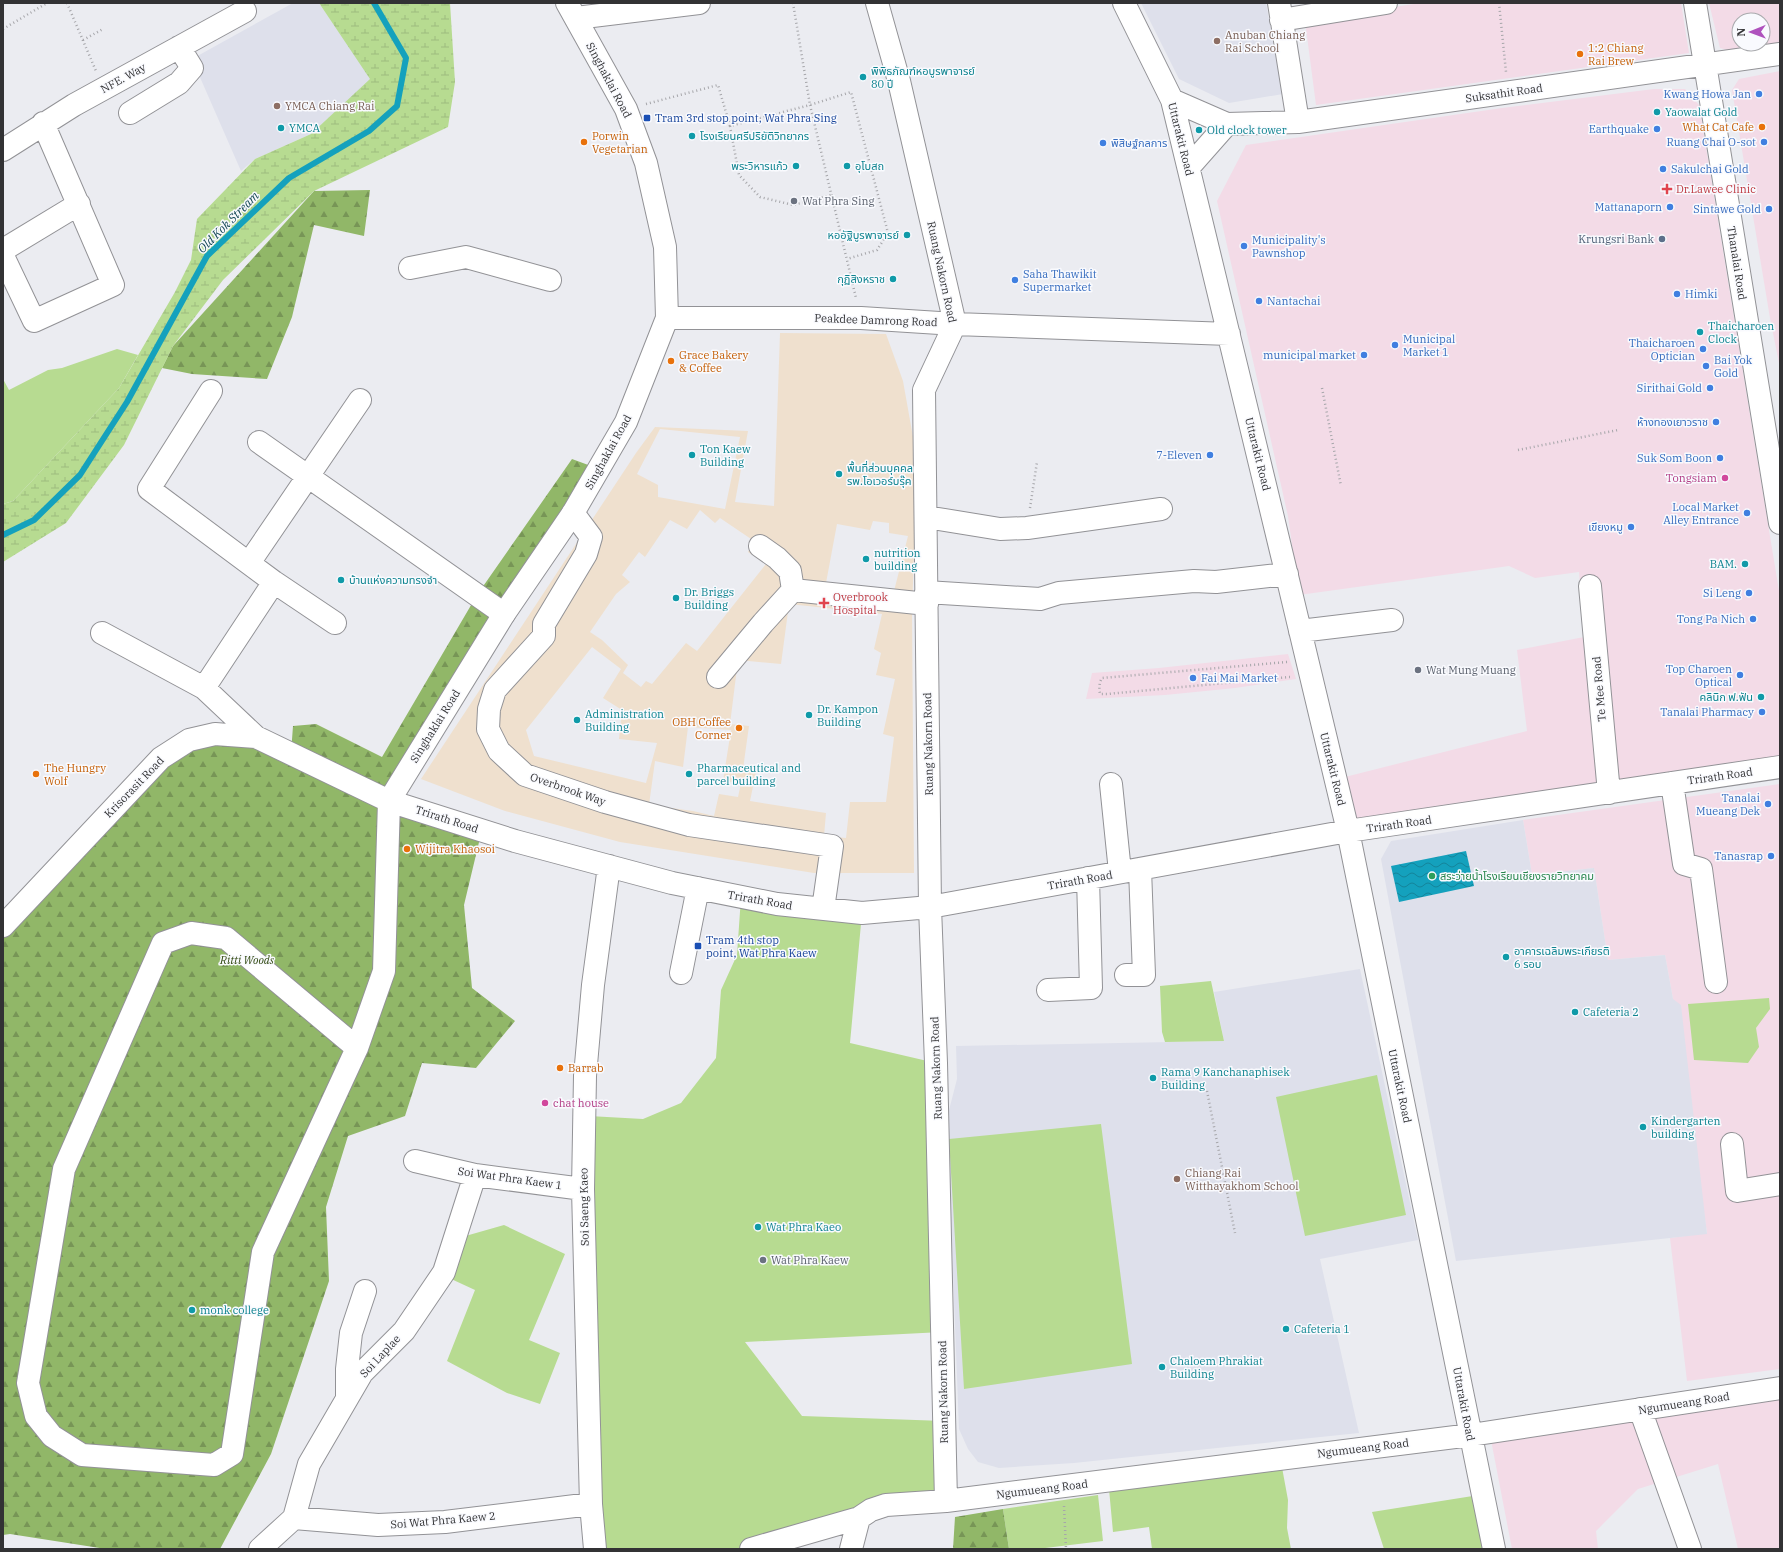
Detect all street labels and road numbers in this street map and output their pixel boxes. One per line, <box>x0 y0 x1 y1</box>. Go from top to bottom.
street label: Singhaklai Road <box>583 40 635 121</box>
street label: NFE. Way <box>98 60 148 96</box>
street label: Suksathit Road <box>1464 81 1544 105</box>
street label: Uttarakit Road <box>1165 101 1197 177</box>
street label: Ruang Nakorn Road <box>924 220 960 324</box>
street label: Thanalai Road <box>1724 225 1750 301</box>
street label: Peakdee Damrong Road <box>814 311 938 329</box>
street label: Singhaklai Road <box>582 412 635 492</box>
street label: Uttarakit Road <box>1242 416 1274 492</box>
street label: Te Mee Road <box>1589 656 1609 722</box>
street label: Singhaklai Road <box>407 687 463 765</box>
street label: Ruang Nakorn Road <box>920 692 936 796</box>
street label: Uttarakit Road <box>1317 731 1349 807</box>
street label: Krisorasit Road <box>101 753 167 821</box>
street label: Trirath Road <box>1687 764 1754 788</box>
street label: Overbrook Way <box>528 769 608 809</box>
street label: Trirath Road <box>414 802 481 836</box>
street label: Trirath Road <box>1366 812 1433 836</box>
street label: Trirath Road <box>1046 867 1114 893</box>
street label: Trirath Road <box>726 887 794 913</box>
street label: Ruang Nakorn Road <box>927 1016 945 1120</box>
street label: Uttarakit Road <box>1385 1048 1415 1125</box>
street label: Soi Wat Phra Kaew 1 <box>457 1164 563 1192</box>
street label: Soi Saeng Kaeo <box>576 1168 592 1246</box>
street label: Soi Laplae <box>357 1332 403 1380</box>
street label: Ruang Nakorn Road <box>935 1340 951 1444</box>
street label: Uttarakit Road <box>1450 1366 1478 1443</box>
street label: Ngumueang Road <box>1637 1389 1731 1417</box>
street label: Ngumueang Road <box>1316 1435 1410 1461</box>
street label: Ngumueang Road <box>995 1476 1089 1502</box>
street label: Soi Wat Phra Kaew 2 <box>390 1508 496 1532</box>

